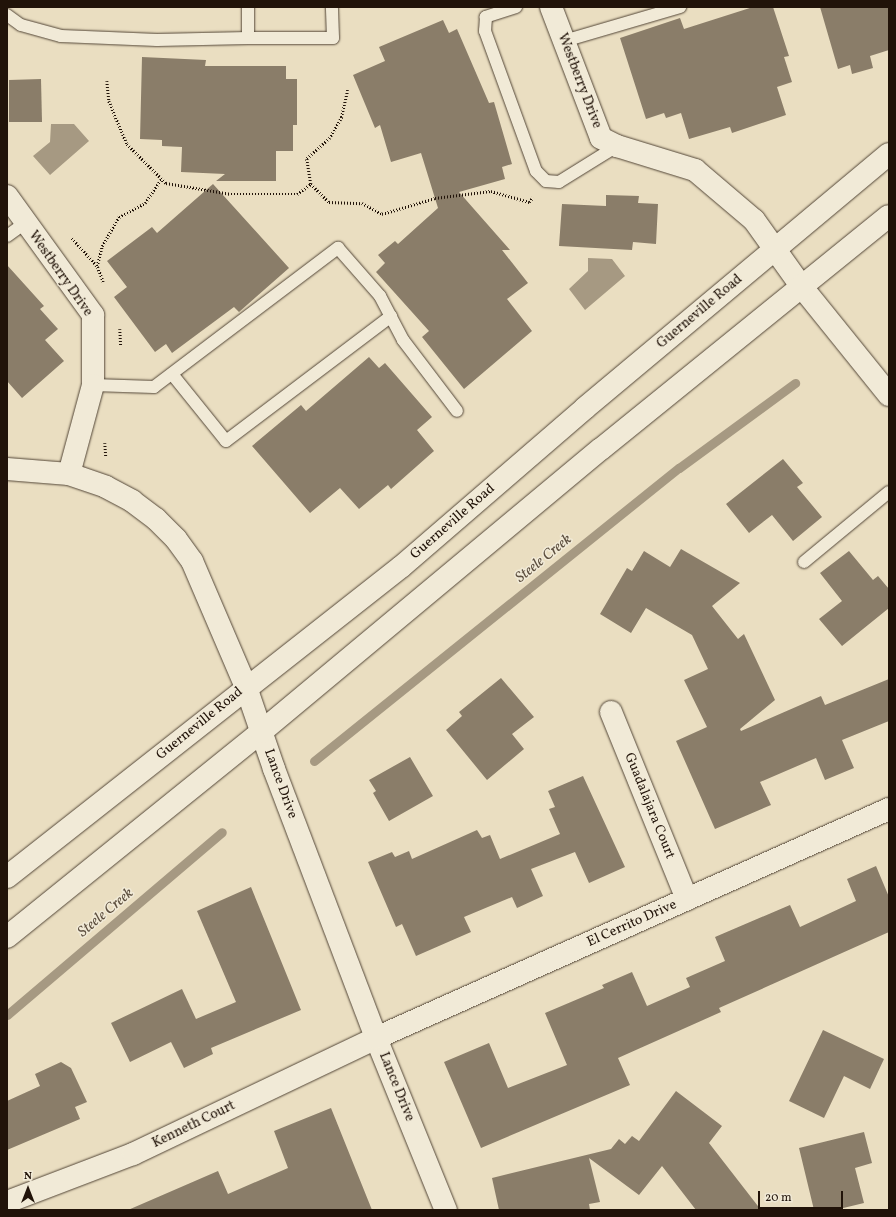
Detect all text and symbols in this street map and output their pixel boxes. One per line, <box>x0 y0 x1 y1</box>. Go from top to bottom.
street label: Westberry Drive <box>553 31 605 131</box>
street label: Westberry Drive <box>24 228 96 320</box>
street label: Guerneville Road <box>654 271 746 353</box>
street label: Guerneville Road <box>407 481 499 563</box>
water label: Steele Creek <box>512 531 576 587</box>
street label: Guerneville Road <box>153 684 247 764</box>
street label: Lance Drive <box>260 747 300 821</box>
street label: Guadalajara Court <box>620 750 678 862</box>
water label: Steele Creek <box>74 885 138 941</box>
street label: El Cerrito Drive <box>585 897 679 951</box>
street label: Lance Drive <box>375 1050 417 1124</box>
street label: Kenneth Court <box>150 1098 238 1152</box>
north arrow <box>8 1169 48 1209</box>
text: N <box>24 1169 32 1184</box>
scale bar <box>760 1183 845 1209</box>
text: 20 m <box>765 1190 792 1206</box>

